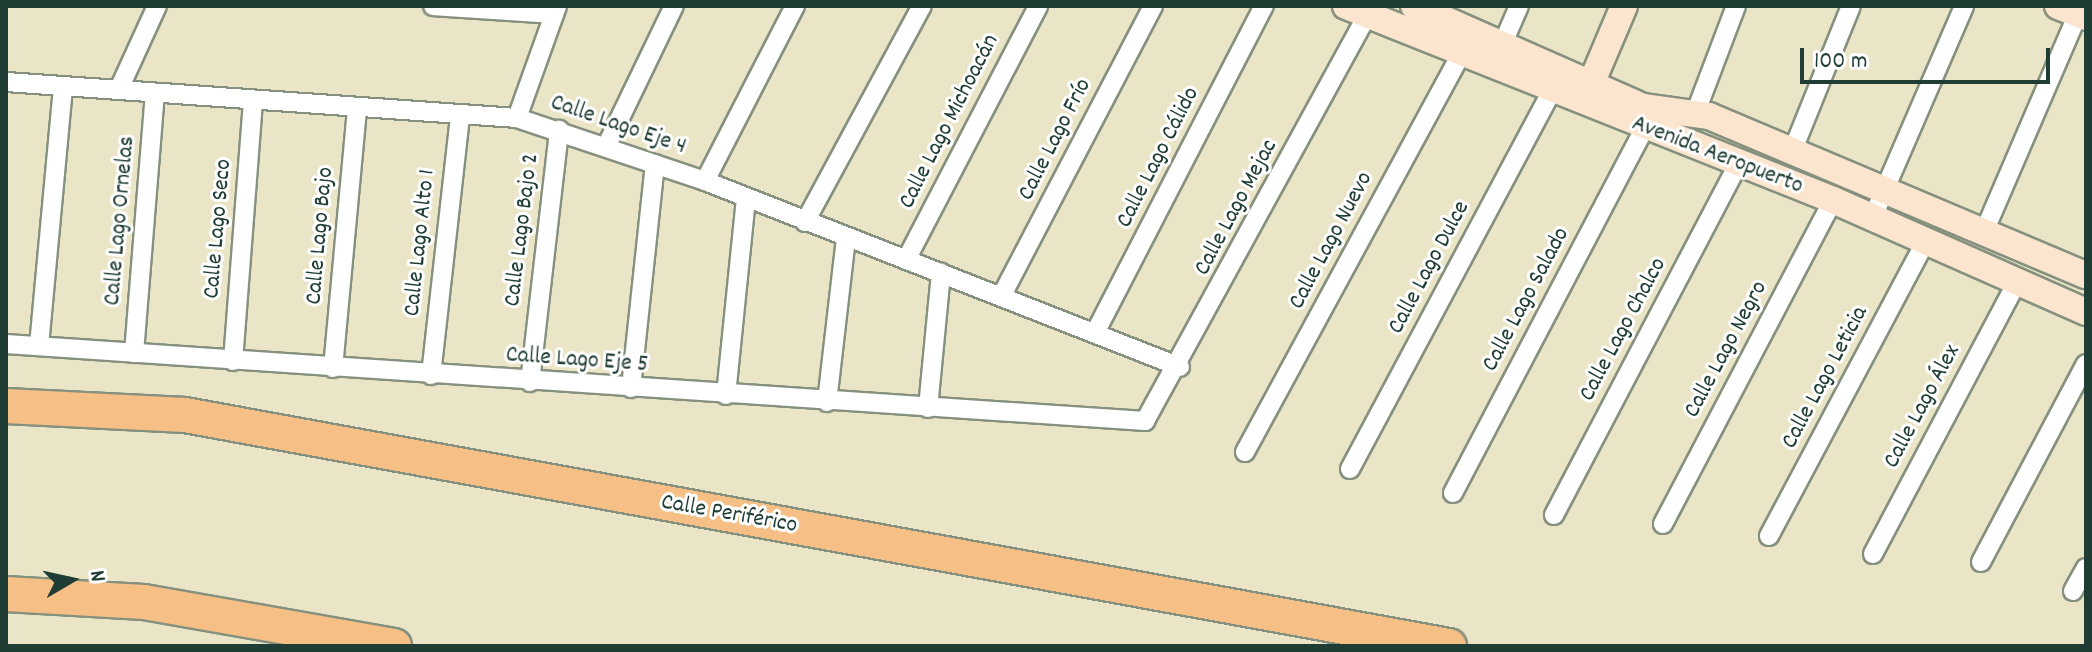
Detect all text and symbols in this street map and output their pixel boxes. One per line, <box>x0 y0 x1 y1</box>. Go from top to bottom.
street label: Calle Lago Michoacán <box>894 30 1006 214</box>
scale bar <box>1804 32 2054 82</box>
text: 100 m <box>1814 45 1867 79</box>
street label: Calle Lago Frío <box>1013 74 1099 206</box>
street label: Calle Lago Cálido <box>1111 83 1207 233</box>
street label: Calle Lago Eje 4 <box>546 89 690 163</box>
street label: Avenida Aeropuerto <box>1627 110 1807 202</box>
street label: Calle Lago Ornelas <box>99 135 143 307</box>
street label: Calle Lago Mejac <box>1189 135 1285 281</box>
street label: Calle Lago Bajo 2 <box>499 152 547 308</box>
street label: Calle Lago Seco <box>199 158 239 300</box>
street label: Calle Lago Bajo <box>301 166 341 306</box>
street label: Calle Lago Nuevo <box>1284 167 1380 315</box>
street label: Calle Lago Alto 1 <box>399 168 443 318</box>
street label: Calle Lago Dulce <box>1383 196 1477 340</box>
street label: Calle Lago Salado <box>1477 223 1577 377</box>
street label: Calle Lago Chalco <box>1574 253 1674 407</box>
street label: Calle Lago Negro <box>1679 277 1775 423</box>
street label: Calle Lago Leticia <box>1776 302 1876 454</box>
street label: Calle Lago Álex <box>1878 340 1968 474</box>
street label: Calle Lago Eje 5 <box>505 342 649 380</box>
street label: Calle Periférico <box>659 489 799 541</box>
north arrow <box>32 540 112 620</box>
text: N <box>80 568 112 584</box>

